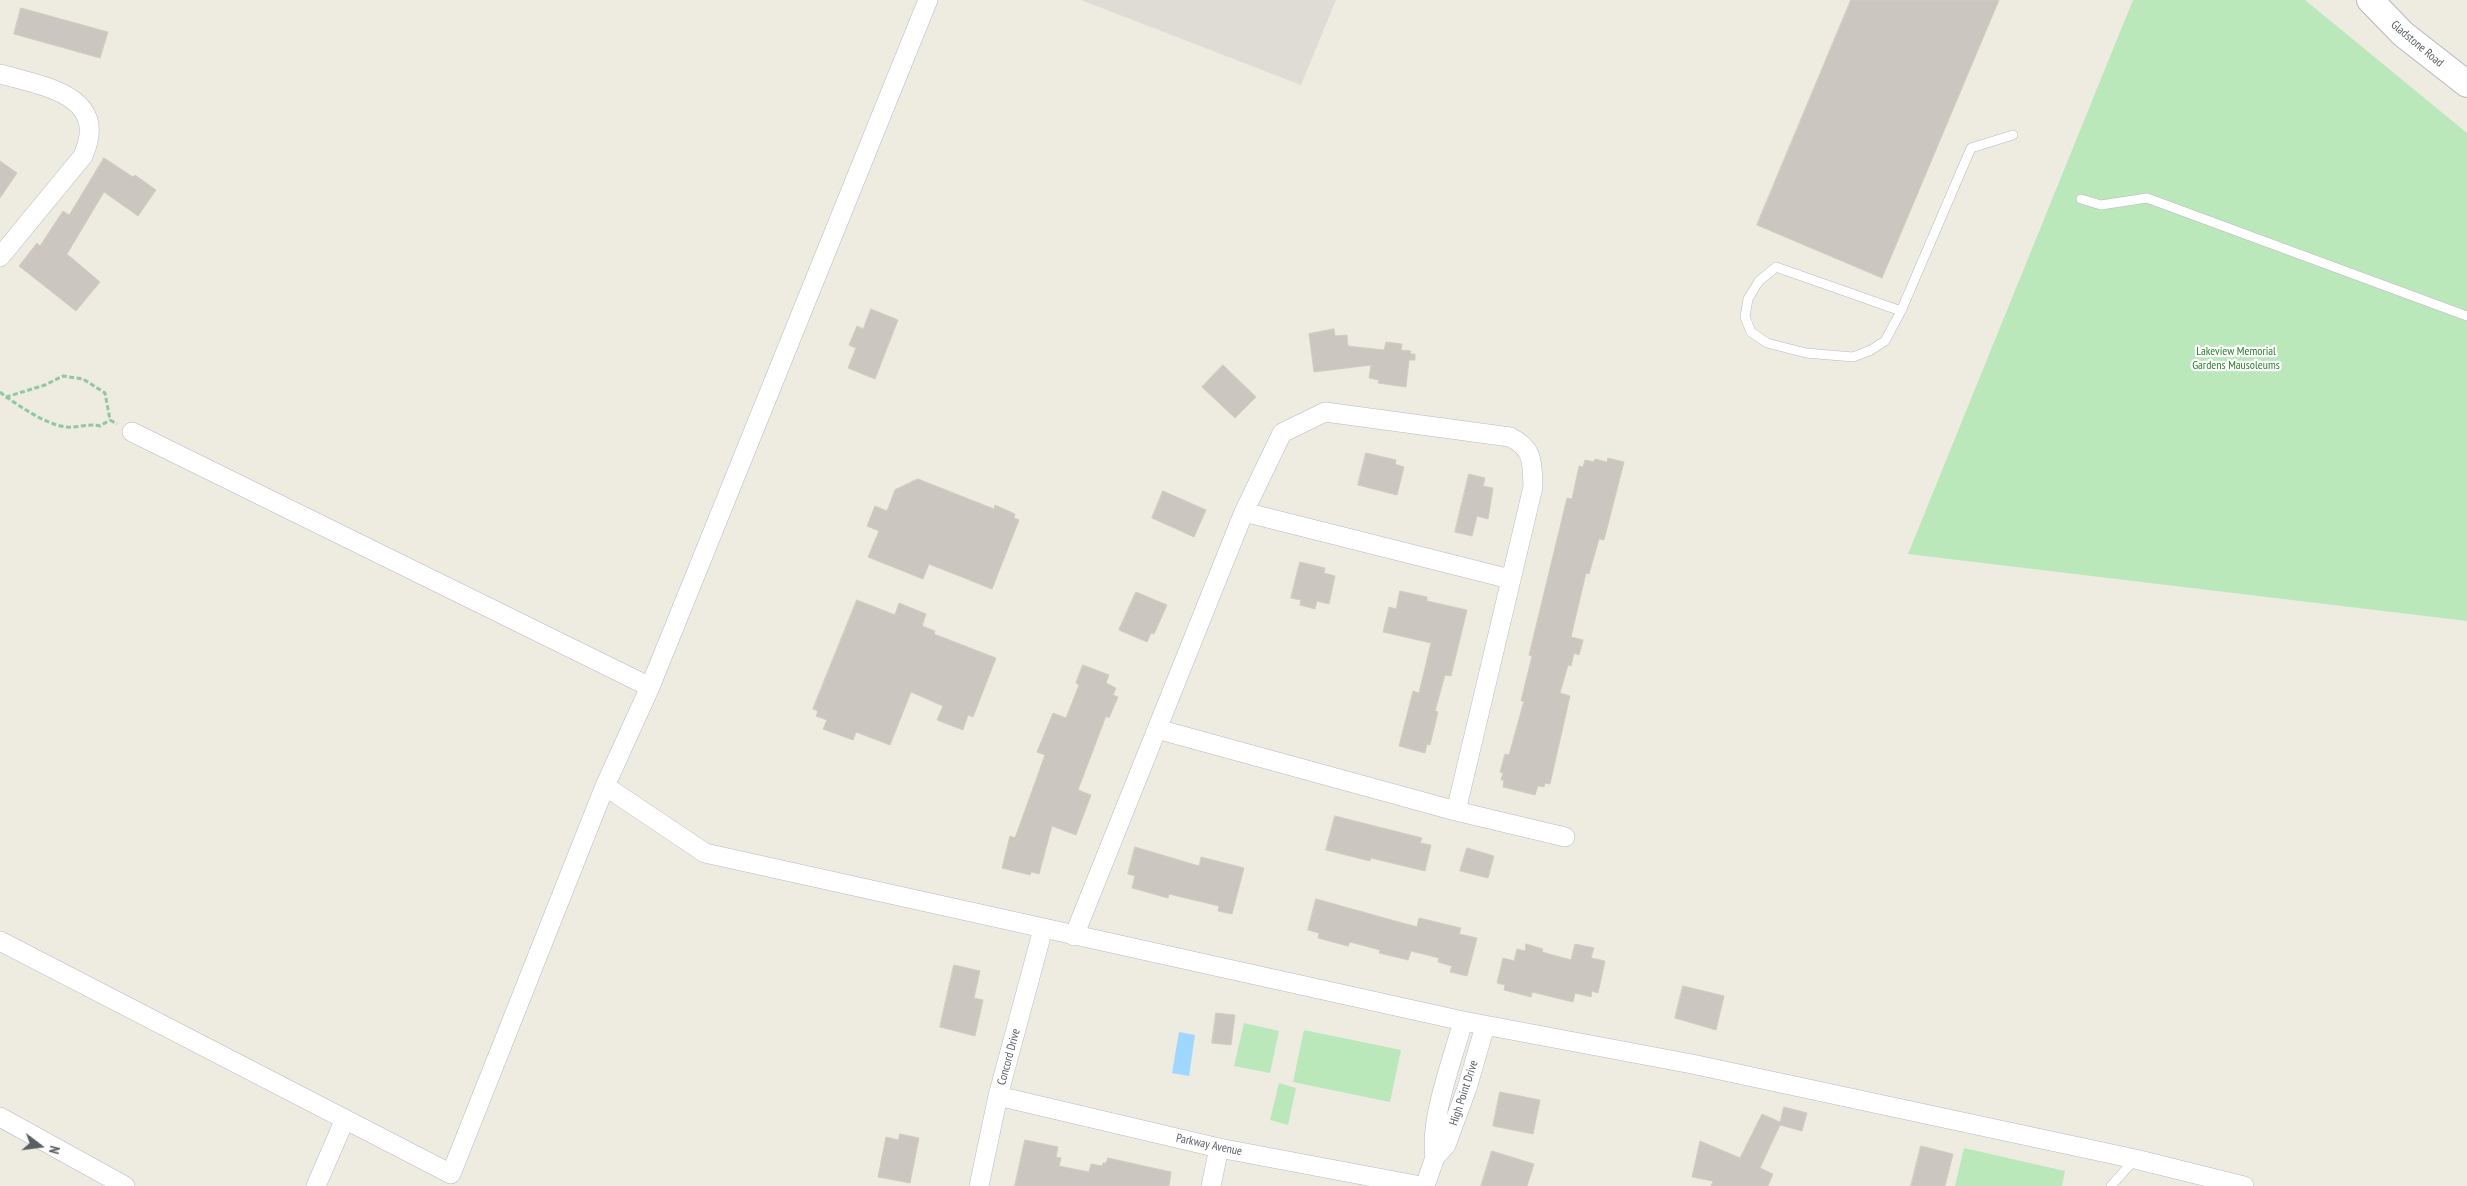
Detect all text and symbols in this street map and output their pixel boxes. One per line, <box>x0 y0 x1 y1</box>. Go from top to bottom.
street label: Gladstone Road <box>2388 18 2446 70</box>
park label: Lakeview Memorial Gardens Mausoleums <box>2192 345 2280 373</box>
street label: Concord Drive <box>995 1027 1023 1087</box>
street label: High Point Drive <box>1447 1059 1481 1127</box>
north arrow <box>15 1121 65 1171</box>
street label: Parkway Avenue <box>1175 1131 1243 1159</box>
text: N <box>45 1144 64 1156</box>

